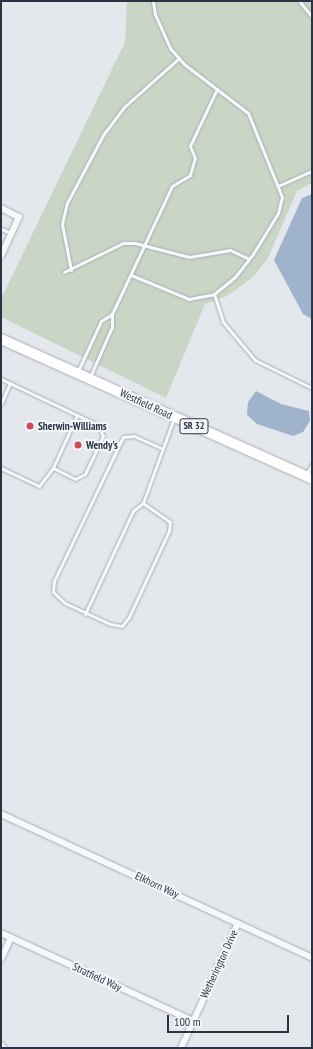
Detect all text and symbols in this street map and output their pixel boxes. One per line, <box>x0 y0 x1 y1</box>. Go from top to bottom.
street label: Westfield Road <box>118 386 174 422</box>
road number: SR 32 <box>179 418 209 434</box>
place label: Sherwin-Williams <box>38 419 107 433</box>
marker: Sherwin-Williams <box>25 421 35 431</box>
place label: Wendy's <box>86 438 118 452</box>
marker: Wendy's <box>73 440 83 450</box>
street label: Elkhorn Way <box>133 869 181 901</box>
street label: Wetherington Drive <box>197 928 241 1000</box>
street label: Stratfield Way <box>70 960 124 994</box>
scale bar <box>169 1007 291 1033</box>
text: 100 m <box>174 1014 201 1029</box>

